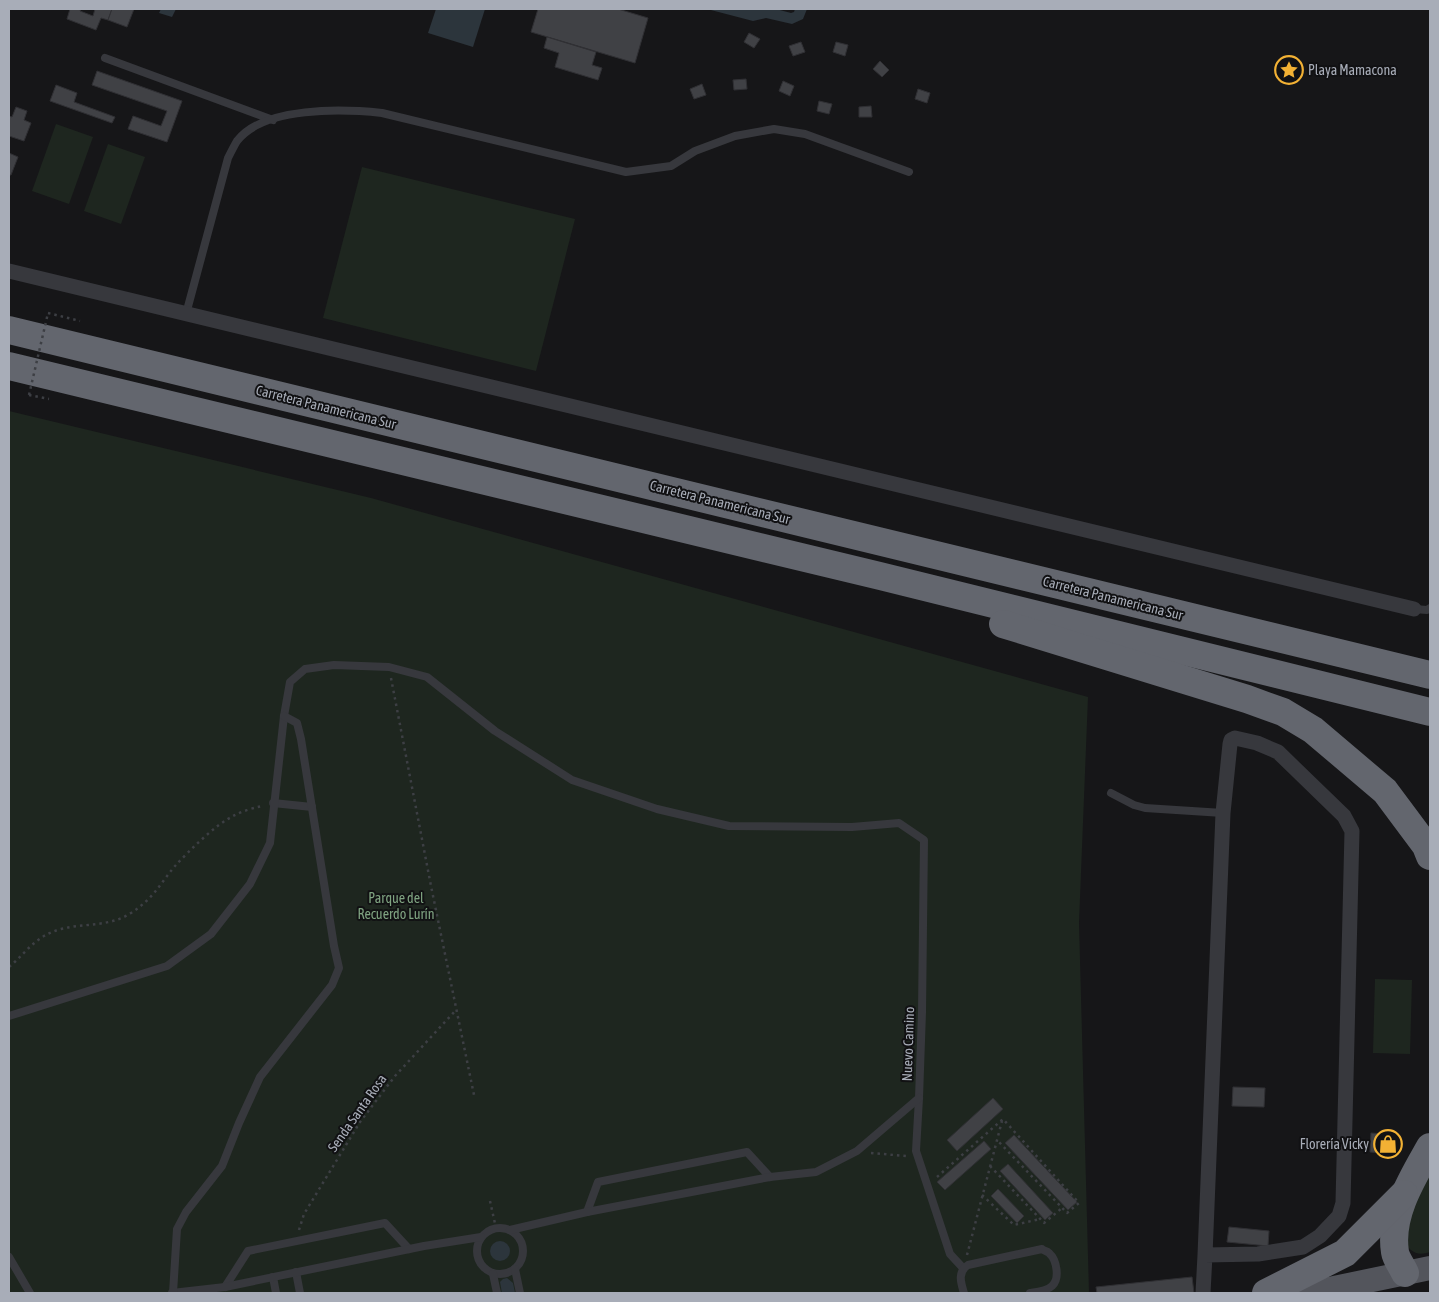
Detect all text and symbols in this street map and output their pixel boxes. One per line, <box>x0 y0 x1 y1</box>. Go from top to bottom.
place icon: Playa Mamacona <box>1274 55 1304 85</box>
place label: Playa Mamacona <box>1308 62 1397 78</box>
street label: Carretera Panamericana Sur <box>254 382 399 432</box>
street label: Carretera Panamericana Sur <box>648 477 793 527</box>
street label: Carretera Panamericana Sur <box>1041 573 1186 623</box>
park label: Parque del Recuerdo Lurín <box>357 890 435 922</box>
street label: Nuevo Camino <box>899 1006 917 1082</box>
street label: Senda Santa Rosa <box>324 1071 390 1155</box>
shop icon: Florería Vicky <box>1373 1129 1403 1159</box>
place label: Florería Vicky <box>1300 1136 1369 1152</box>

